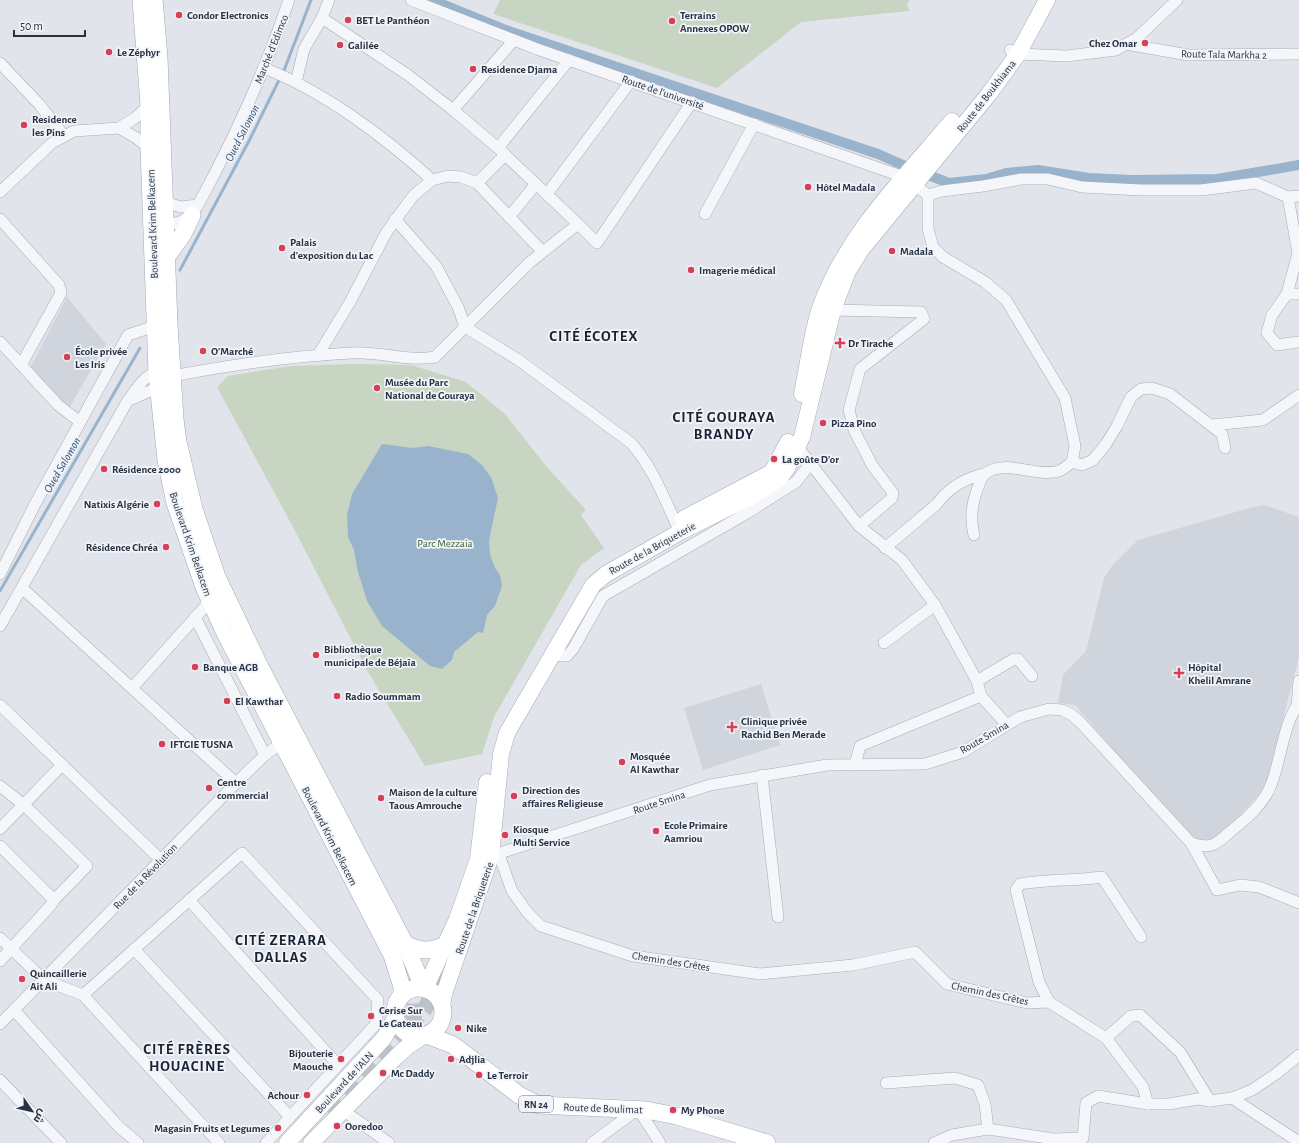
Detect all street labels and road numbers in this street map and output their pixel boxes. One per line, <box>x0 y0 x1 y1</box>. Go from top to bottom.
street label: Marché d'Edimco <box>253 13 290 85</box>
street label: Route Tala Markha 2 <box>1181 48 1267 61</box>
street label: Route de Boukhiama <box>955 58 1018 135</box>
street label: Route de l'université <box>620 73 705 112</box>
street label: Boulevard Krim Belkacem <box>145 169 160 279</box>
street label: Boulevard Krim Belkacem <box>168 491 214 598</box>
street label: Route de la Briqueterie <box>607 520 697 577</box>
street label: Route Smina <box>958 719 1010 756</box>
street label: Boulevard Krim Belkacem <box>300 785 359 888</box>
street label: Route Smina <box>632 789 687 816</box>
street label: Rue de la Révolution <box>111 841 179 911</box>
street label: Route de la Briqueterie <box>453 860 495 956</box>
street label: Chemin des Crêtes <box>631 950 711 973</box>
street label: Chemin des Crêtes <box>950 980 1030 1007</box>
street label: Boulevard de l'ALN <box>313 1049 376 1115</box>
road number: RN 24 <box>519 1096 553 1112</box>
street label: Route de Boulimat <box>563 1102 643 1115</box>

